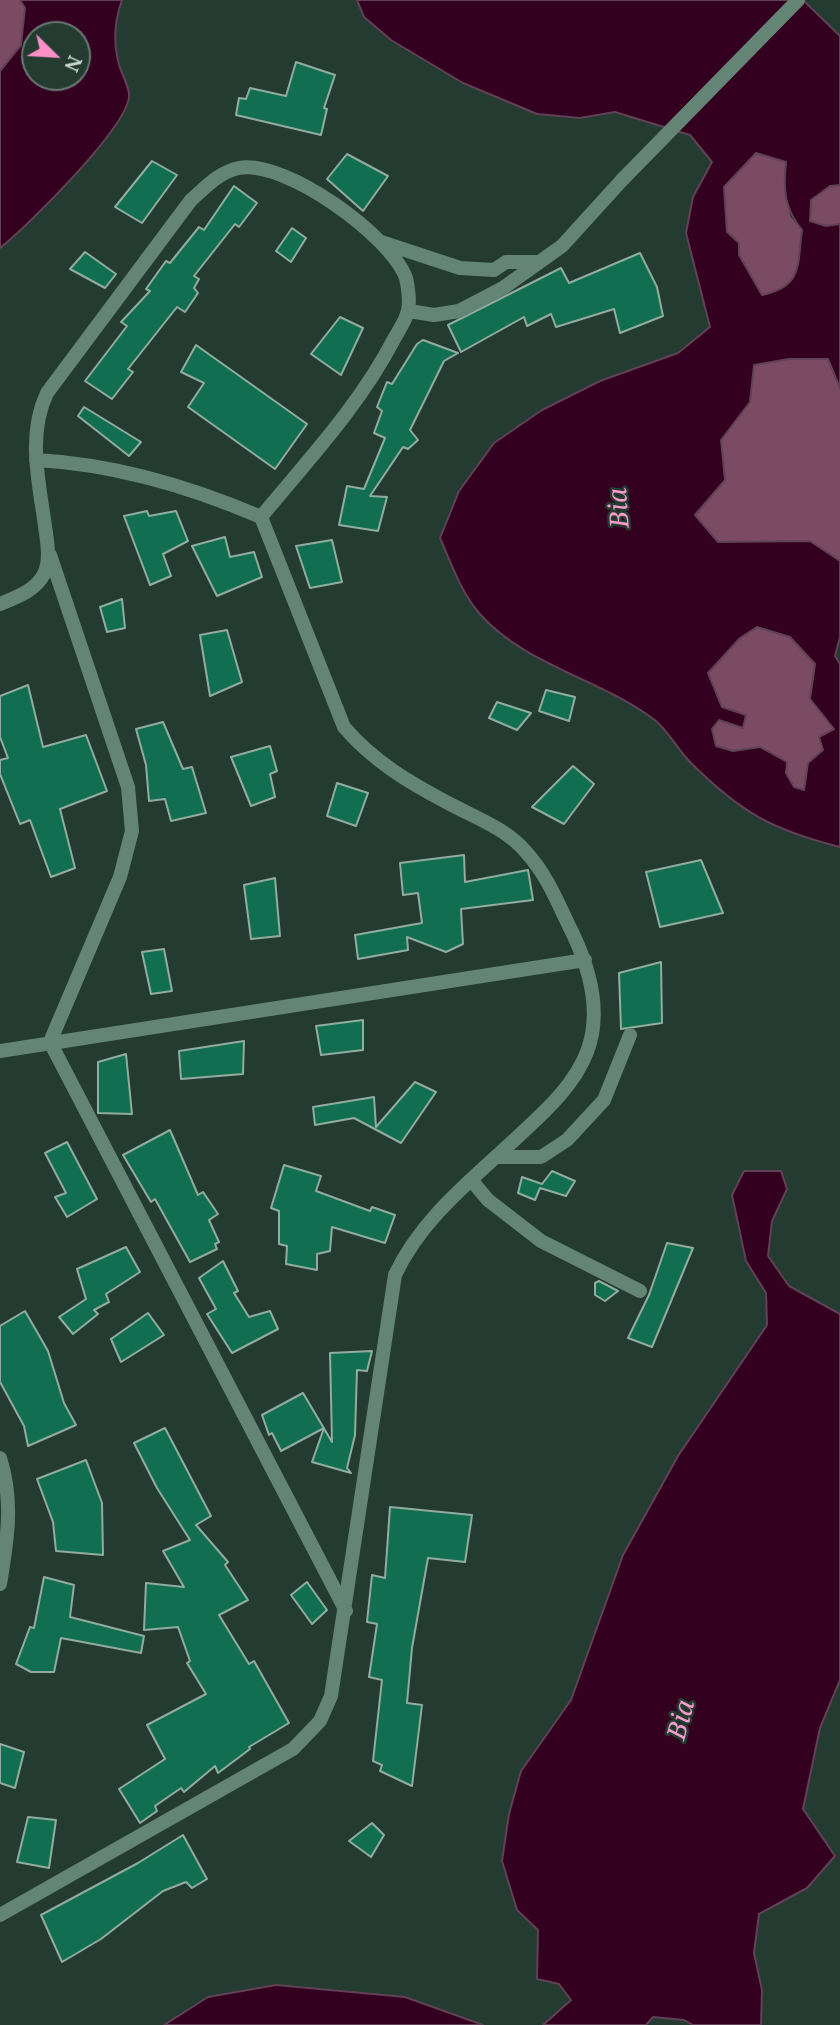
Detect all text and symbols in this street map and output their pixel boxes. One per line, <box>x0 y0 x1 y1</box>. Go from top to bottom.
north arrow <box>21 21 91 91</box>
text: N <box>58 52 88 76</box>
water label: Bia <box>603 487 637 529</box>
water label: Bia <box>662 1697 702 1743</box>

